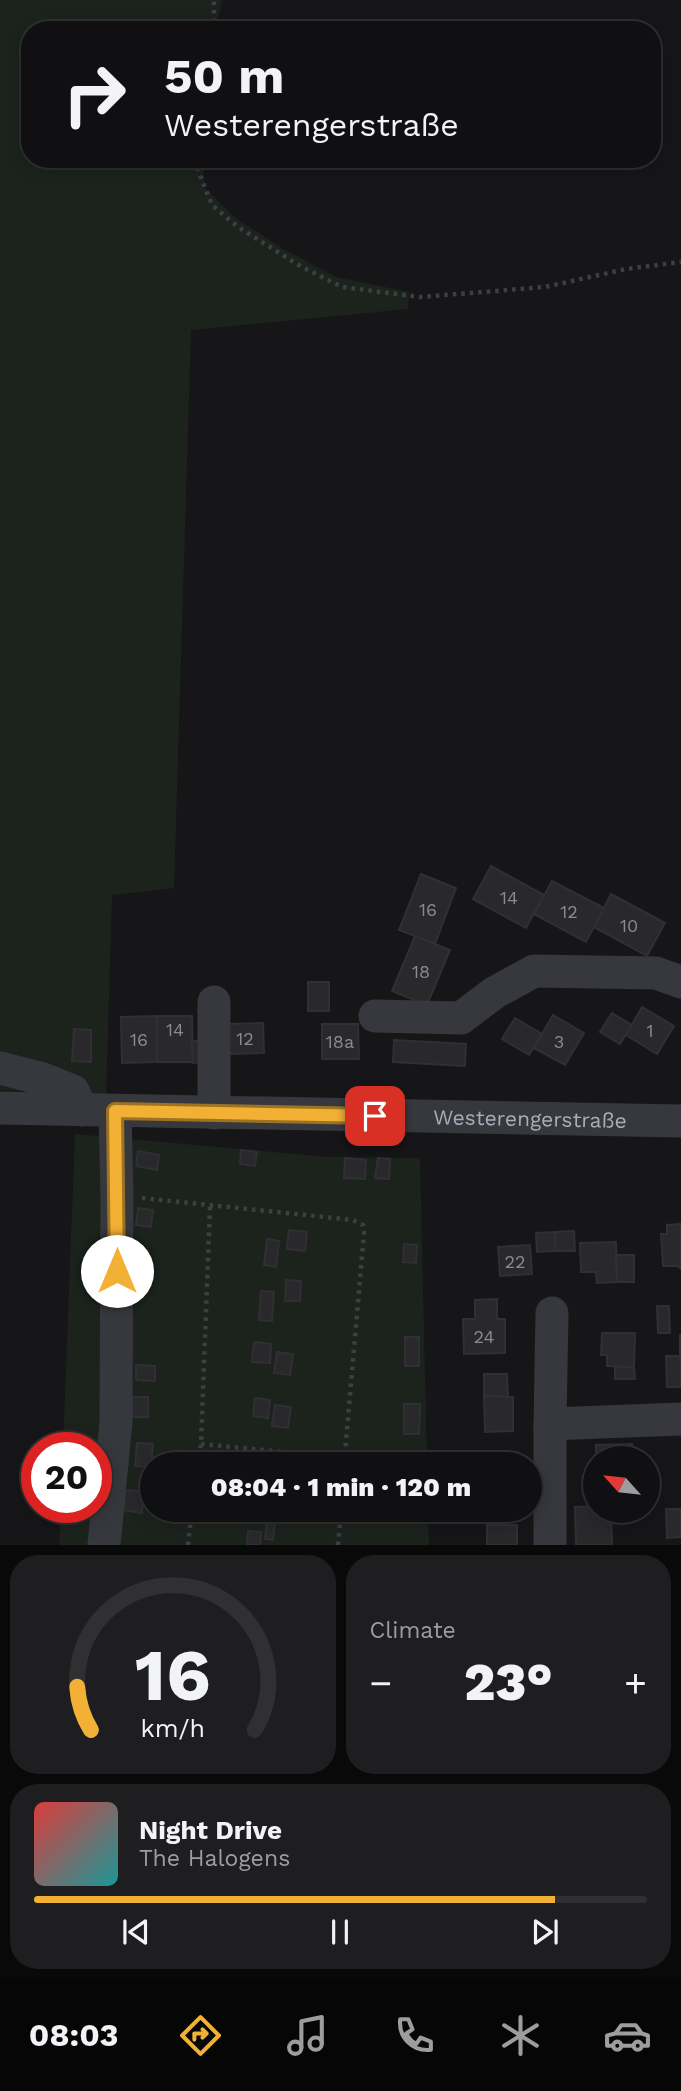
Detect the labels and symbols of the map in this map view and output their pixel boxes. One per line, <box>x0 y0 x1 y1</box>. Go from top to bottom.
house number: 14 <box>500 887 518 908</box>
house number: 16 <box>419 899 437 920</box>
house number: 12 <box>560 901 578 922</box>
house number: 10 <box>620 915 638 936</box>
house number: 18 <box>412 961 430 982</box>
house number: 14 <box>166 1019 184 1040</box>
house number: 1 <box>646 1020 654 1041</box>
house number: 12 <box>236 1028 254 1049</box>
house number: 16 <box>130 1029 148 1050</box>
house number: 18a <box>326 1031 354 1052</box>
house number: 3 <box>554 1031 564 1052</box>
pin <box>345 1086 405 1146</box>
street label: Westerengerstraße <box>433 1104 627 1132</box>
position arrow <box>80 1234 154 1308</box>
house number: 22 <box>505 1251 526 1272</box>
house number: 24 <box>474 1326 494 1347</box>
speed limit sign: 20 <box>21 1432 112 1523</box>
north arrow <box>583 1446 660 1522</box>

